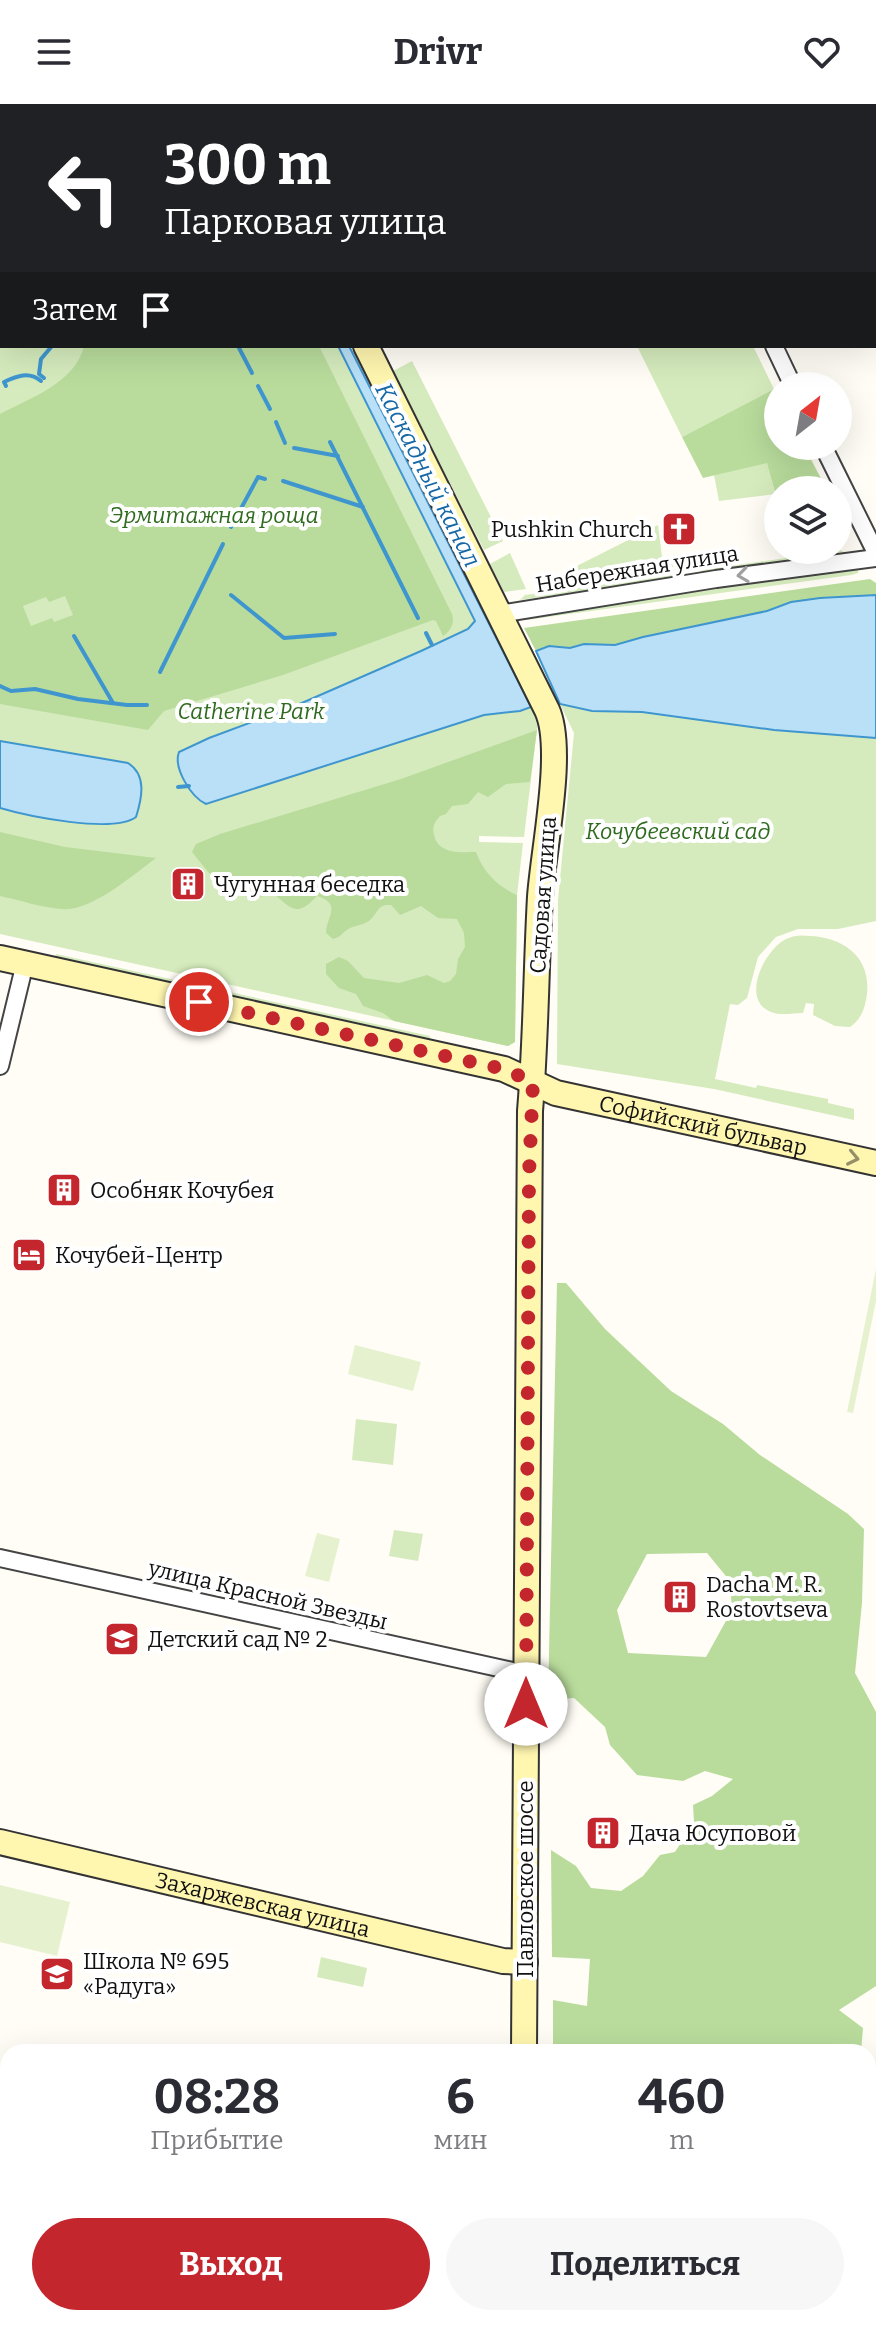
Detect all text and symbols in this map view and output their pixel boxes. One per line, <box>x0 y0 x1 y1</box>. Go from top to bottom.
icon: menu <box>32 30 76 74</box>
text: Drivr <box>393 30 483 74</box>
icon: heart <box>800 30 844 74</box>
text: 300 m <box>164 132 331 199</box>
icon: left <box>32 136 136 240</box>
text: Парковая улица <box>164 200 447 244</box>
icon: arrive <box>134 288 178 332</box>
text: Затем <box>32 292 118 328</box>
north arrow <box>764 372 852 460</box>
map controls <box>764 372 852 564</box>
water label: Каскадный канал <box>369 378 487 572</box>
button: layers <box>764 476 852 564</box>
park label: Эрмитажная роща <box>109 502 319 529</box>
church icon: Pushkin Church <box>660 510 698 548</box>
place label: Pushkin Church <box>491 516 653 543</box>
street label: Набережная улица <box>534 540 740 598</box>
one-way arrow <box>736 567 749 584</box>
park label: Catherine Park <box>177 698 326 725</box>
street label: Садовая улица <box>524 816 562 974</box>
park label: Кочубеевский сад <box>585 818 771 845</box>
building icon: Чугунная беседка <box>169 865 207 903</box>
place label: Чугунная беседка <box>214 871 405 898</box>
pin <box>165 968 233 1036</box>
icon: arrive <box>177 980 221 1024</box>
street label: Софийский бульвар <box>596 1089 810 1161</box>
one-way arrow <box>846 1149 859 1166</box>
building icon: Особняк Кочубея <box>45 1171 83 1209</box>
place label: Особняк Кочубея <box>90 1177 274 1204</box>
hotel icon: Кочубей-Центр <box>10 1236 48 1274</box>
place label: Кочубей-Центр <box>55 1242 223 1269</box>
street label: улица Красной Звезды <box>145 1554 390 1636</box>
place label: Dacha M. R. Rostovtseva <box>706 1571 828 1623</box>
building icon: Dacha M. R. Rostovtseva <box>661 1578 699 1616</box>
school or university icon: Детский сад № 2 <box>103 1620 141 1658</box>
place label: Детский сад № 2 <box>148 1626 327 1653</box>
position arrow <box>484 1662 568 1746</box>
street label: Павловское шоссе <box>512 1780 539 1978</box>
building icon: Дача Юсуповой <box>584 1814 622 1852</box>
place label: Дача Юсуповой <box>629 1820 796 1847</box>
street label: Захаржевская улица <box>153 1866 373 1943</box>
place label: Школа № 695 «Радуга» <box>83 1948 229 2000</box>
school or university icon: Школа № 695 «Радуга» <box>38 1955 76 1993</box>
text: 08:28 <box>154 2068 280 2126</box>
text: 6 <box>446 2068 475 2126</box>
text: 460 <box>638 2068 726 2126</box>
text: Прибытие <box>150 2125 283 2156</box>
text: мин <box>434 2125 488 2156</box>
text: m <box>669 2125 694 2156</box>
button: Выход <box>32 2218 430 2310</box>
button: Поделиться <box>446 2218 844 2310</box>

